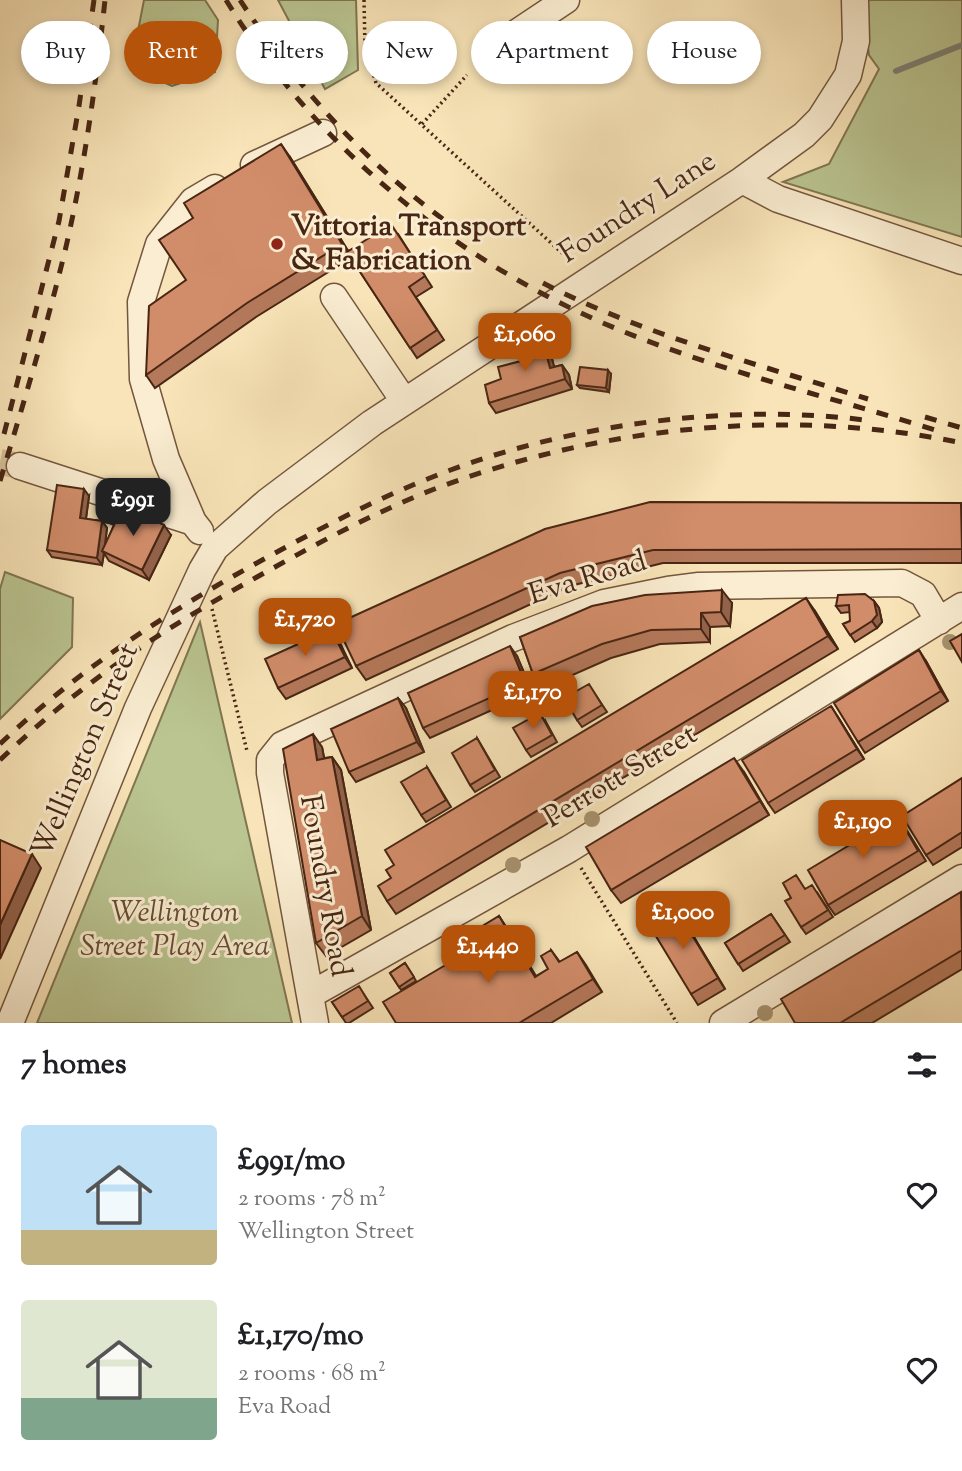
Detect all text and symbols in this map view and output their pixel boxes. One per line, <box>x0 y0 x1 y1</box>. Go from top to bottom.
chip: Buy <box>21 21 110 84</box>
chip: Rent <box>124 21 222 84</box>
chip: Filters <box>236 21 348 84</box>
chip: New <box>362 21 457 84</box>
chip: Apartment <box>471 21 633 84</box>
chip: House <box>647 21 761 84</box>
street label: Foundry Lane <box>551 141 725 275</box>
place label: Vittoria Transport & Fabrication <box>291 206 527 283</box>
marker: Vittoria Transport & Fabrication <box>269 236 285 252</box>
pin: £1,060 <box>468 314 582 373</box>
text: £1,060 <box>494 319 556 352</box>
pin: £991 <box>92 478 174 538</box>
text: £991 <box>112 484 155 517</box>
street label: Eva Road <box>524 541 652 617</box>
pin: £1,720 <box>248 598 362 658</box>
text: £1,720 <box>275 604 335 637</box>
street label: Wellington Street <box>21 637 151 865</box>
pin: £1,170 <box>476 672 590 731</box>
text: £1,170 <box>504 677 562 710</box>
street label: Perrott Street <box>536 714 706 840</box>
street label: Foundry Road <box>287 792 361 980</box>
pin: £1,190 <box>806 800 920 860</box>
text: £1,190 <box>834 806 892 839</box>
park label: Wellington Street Play Area <box>80 892 270 969</box>
pin: £1,000 <box>626 892 740 951</box>
text: £1,000 <box>652 897 714 930</box>
pin: £1,440 <box>431 926 545 985</box>
text: £1,440 <box>457 931 519 964</box>
text: 7 homes <box>21 1044 126 1087</box>
icon: filters <box>903 1046 941 1084</box>
text: £991/mo <box>238 1140 345 1183</box>
icon: home <box>77 1153 161 1237</box>
icon: heart <box>903 1176 941 1214</box>
text: 2 rooms · 78 m² <box>238 1183 386 1216</box>
text: Wellington Street <box>238 1216 414 1249</box>
text: £1,170/mo <box>238 1315 364 1358</box>
icon: home <box>77 1328 161 1412</box>
icon: heart <box>903 1351 941 1389</box>
text: 2 rooms · 68 m² <box>238 1358 386 1391</box>
text: Eva Road <box>238 1391 331 1424</box>

